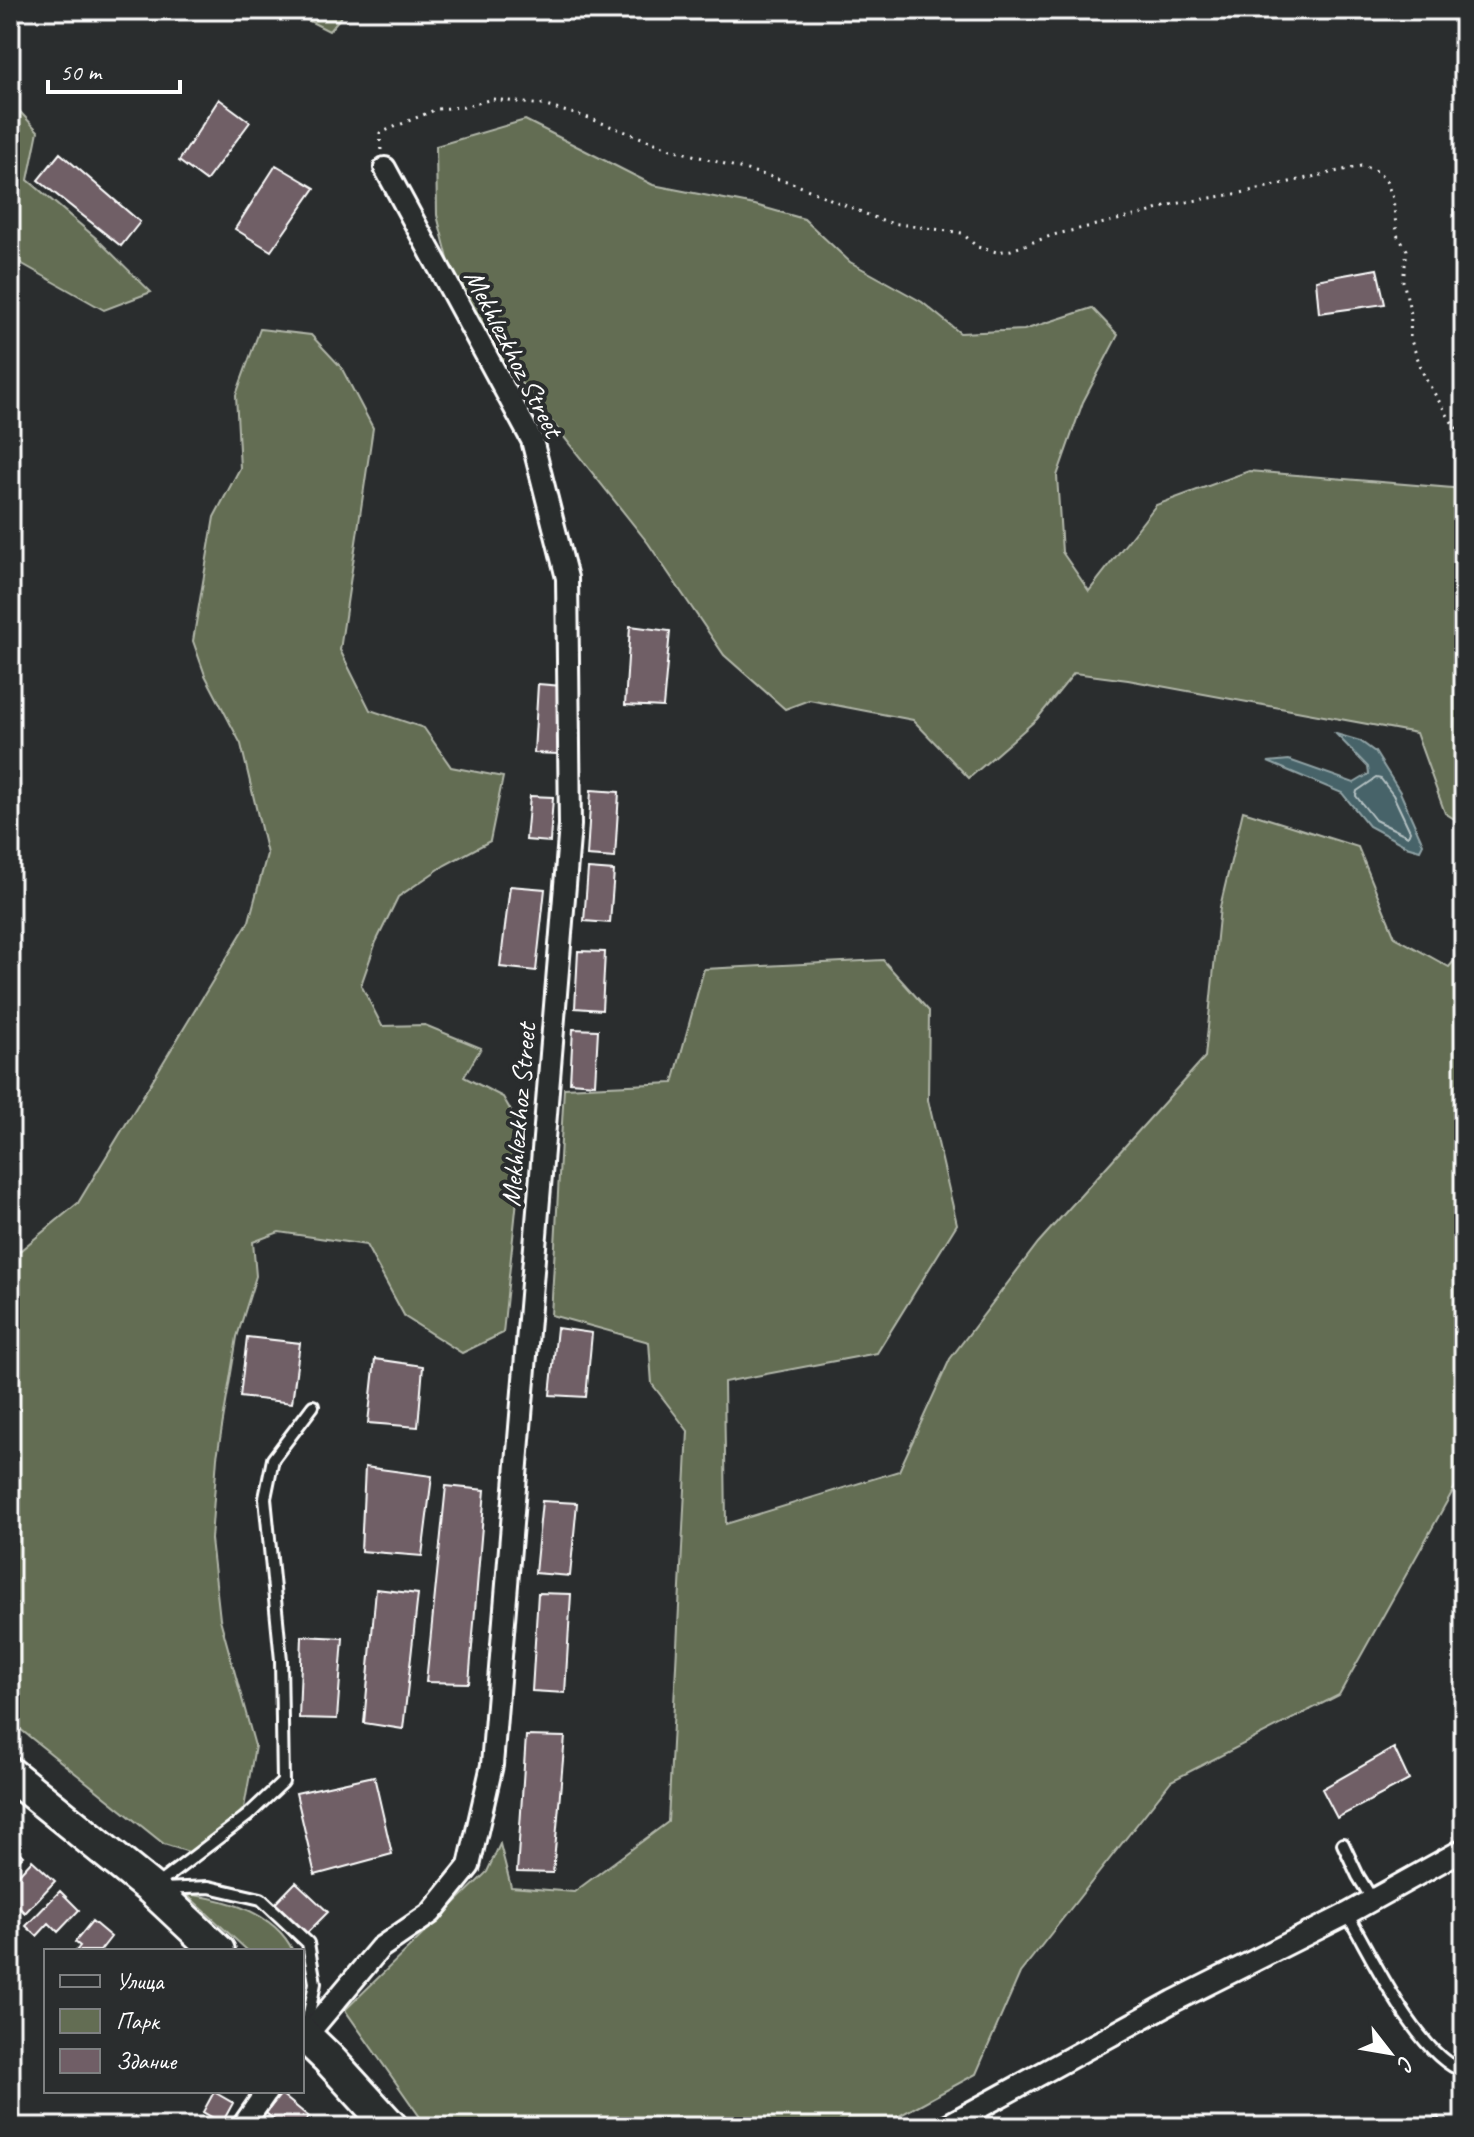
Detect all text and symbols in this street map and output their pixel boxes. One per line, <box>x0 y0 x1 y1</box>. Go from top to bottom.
scale bar <box>48 44 180 94</box>
text: 50 m <box>60 57 103 87</box>
street label: Mekhlezkhoz Street <box>457 263 573 445</box>
street label: Mekhlezkhoz Street <box>493 1019 544 1208</box>
legend <box>44 1949 304 2093</box>
text: Улица <box>116 1966 165 1996</box>
text: Парк <box>116 2006 161 2036</box>
north arrow <box>1350 2013 1430 2093</box>
text: Здание <box>116 2046 178 2076</box>
text: С <box>1390 2051 1421 2077</box>

